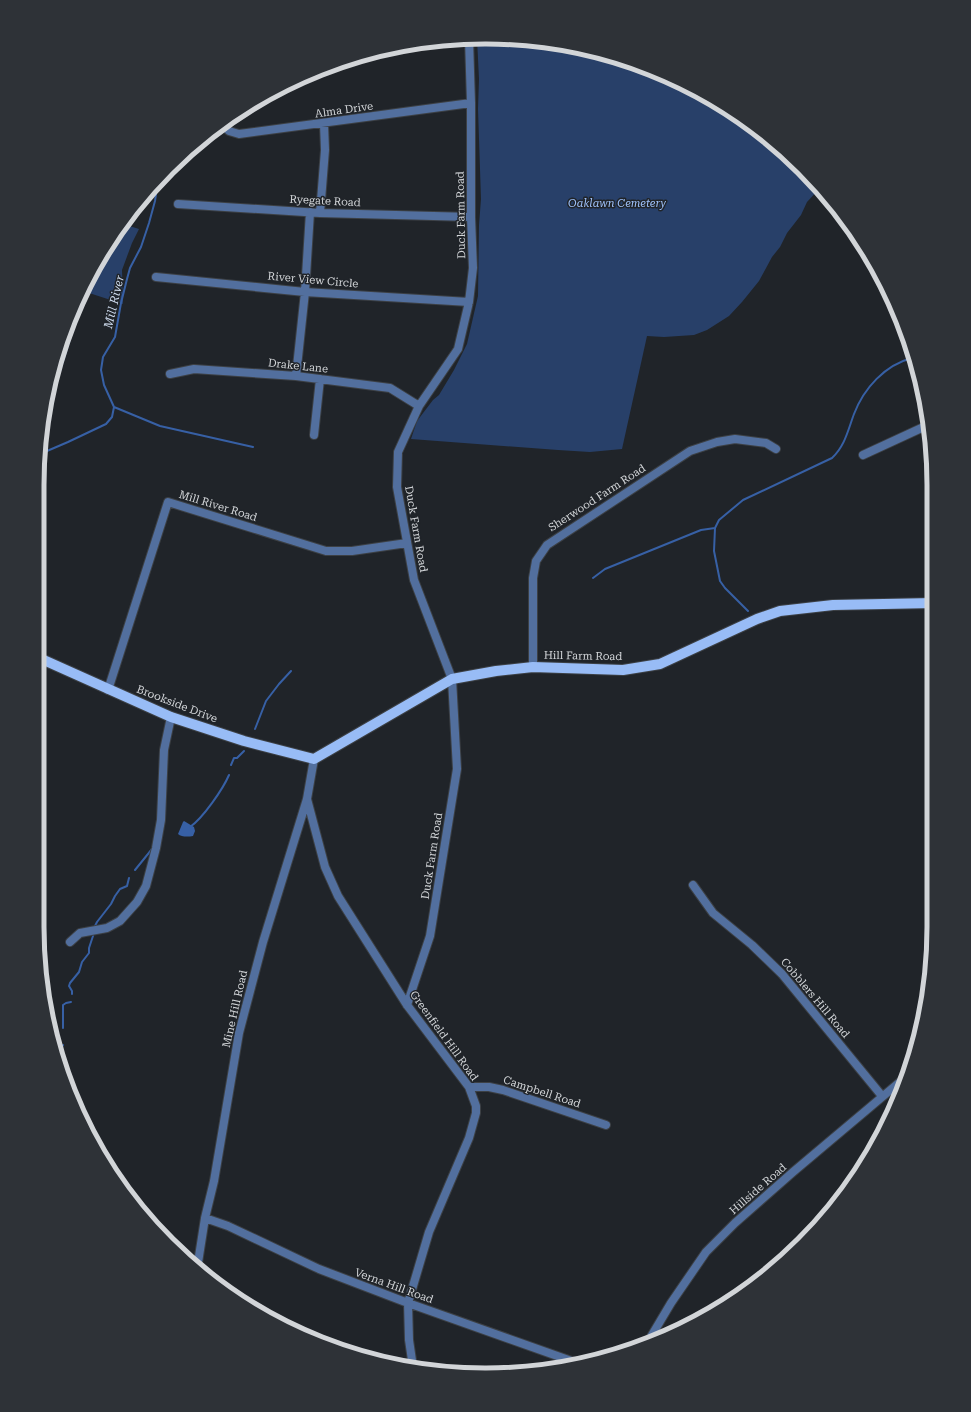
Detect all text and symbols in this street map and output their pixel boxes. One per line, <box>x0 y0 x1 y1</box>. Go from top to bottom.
street label: Alma Drive <box>314 99 374 121</box>
street label: Duck Farm Road <box>454 171 468 259</box>
street label: Ryegate Road <box>289 193 361 209</box>
park label: Oaklawn Cemetery <box>568 197 666 210</box>
street label: River View Circle <box>267 270 359 290</box>
water label: Mill River <box>101 274 127 331</box>
street label: Drake Lane <box>267 356 329 376</box>
street label: Sherwood Farm Road <box>546 462 648 534</box>
street label: Duck Farm Road <box>402 485 430 573</box>
street label: Mill River Road <box>177 488 259 524</box>
street label: Hill Farm Road <box>544 649 622 663</box>
street label: Brookside Drive <box>135 683 219 725</box>
street label: Duck Farm Road <box>419 812 445 900</box>
street label: Cobblers Hill Road <box>778 955 852 1041</box>
street label: Mine Hill Road <box>220 969 250 1049</box>
street label: Greenfield Hill Road <box>407 988 481 1084</box>
street label: Campbell Road <box>502 1073 582 1111</box>
street label: Hillside Road <box>727 1161 789 1217</box>
street label: Verna Hill Road <box>353 1266 435 1306</box>

